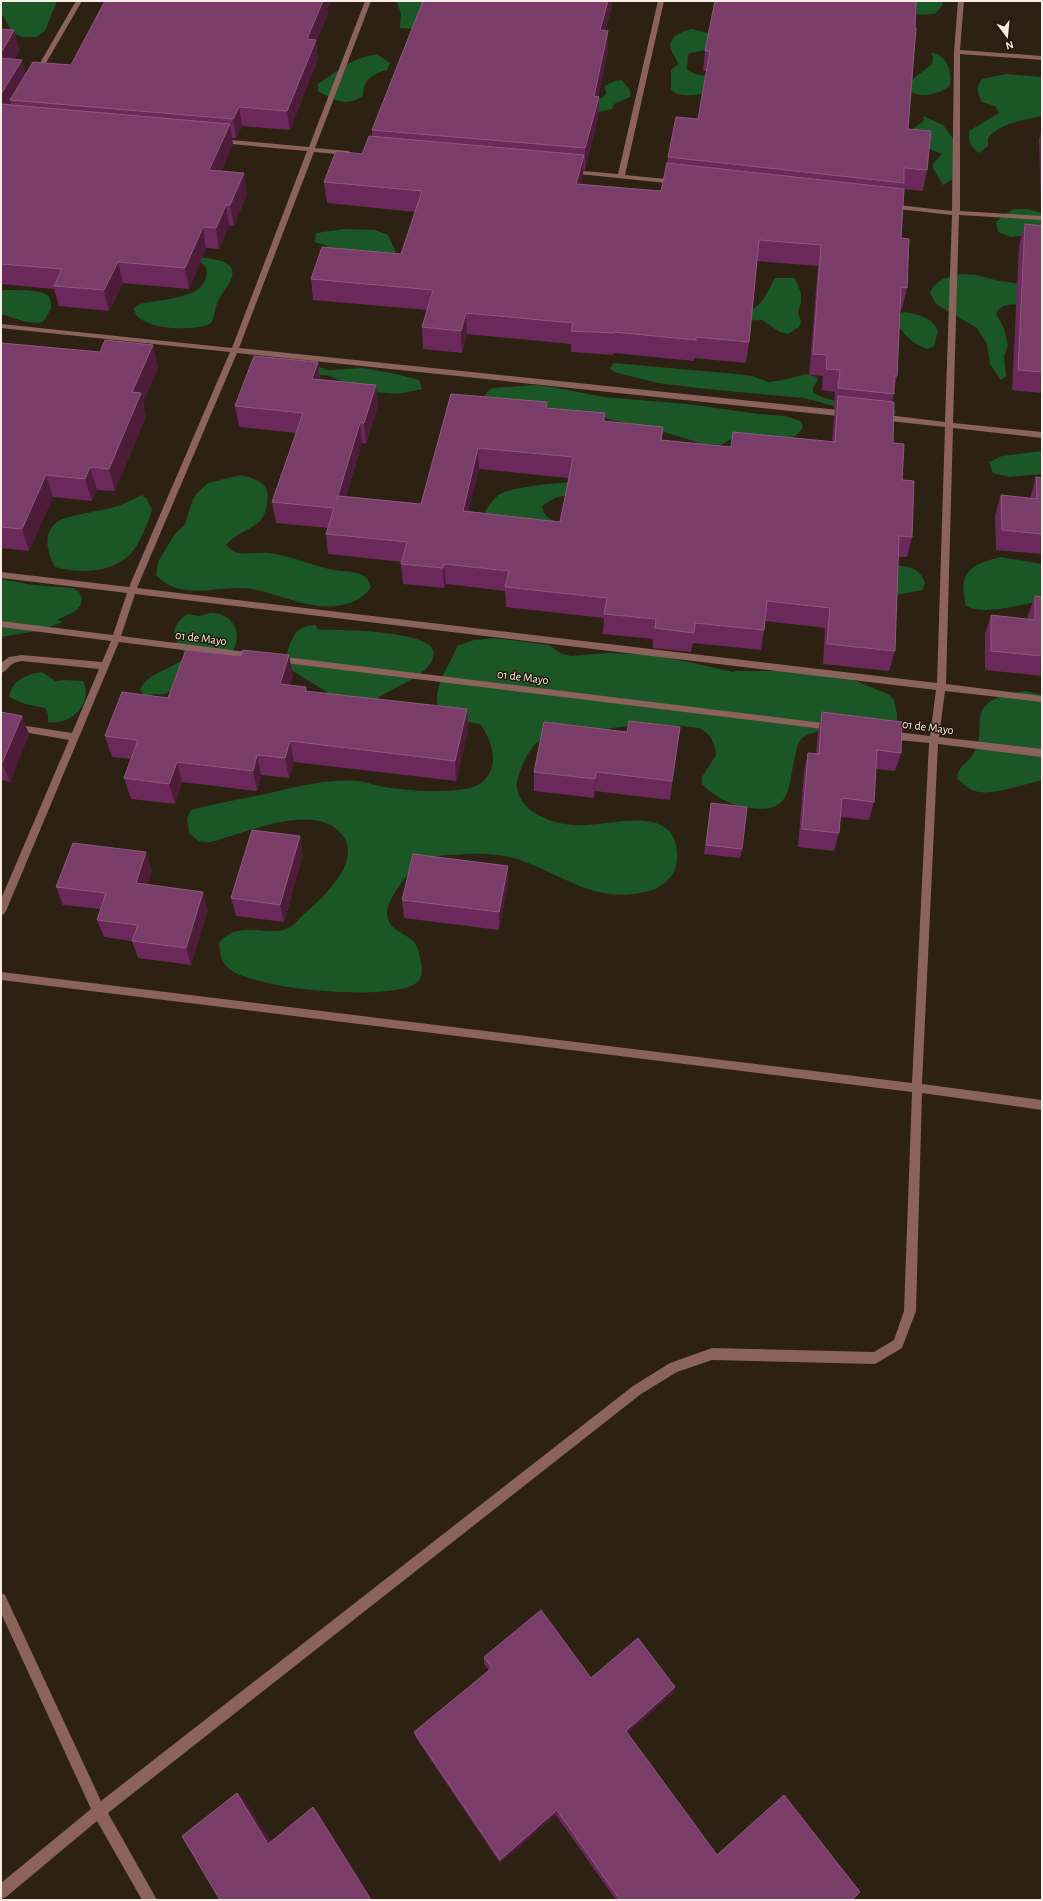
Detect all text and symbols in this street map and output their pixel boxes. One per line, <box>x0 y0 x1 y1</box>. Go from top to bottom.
north arrow <box>987 16 1027 56</box>
text: N <box>1004 39 1015 51</box>
street label: 01 de Mayo <box>174 629 228 648</box>
street label: 01 de Mayo <box>496 668 550 687</box>
street label: 01 de Mayo <box>901 718 955 737</box>

